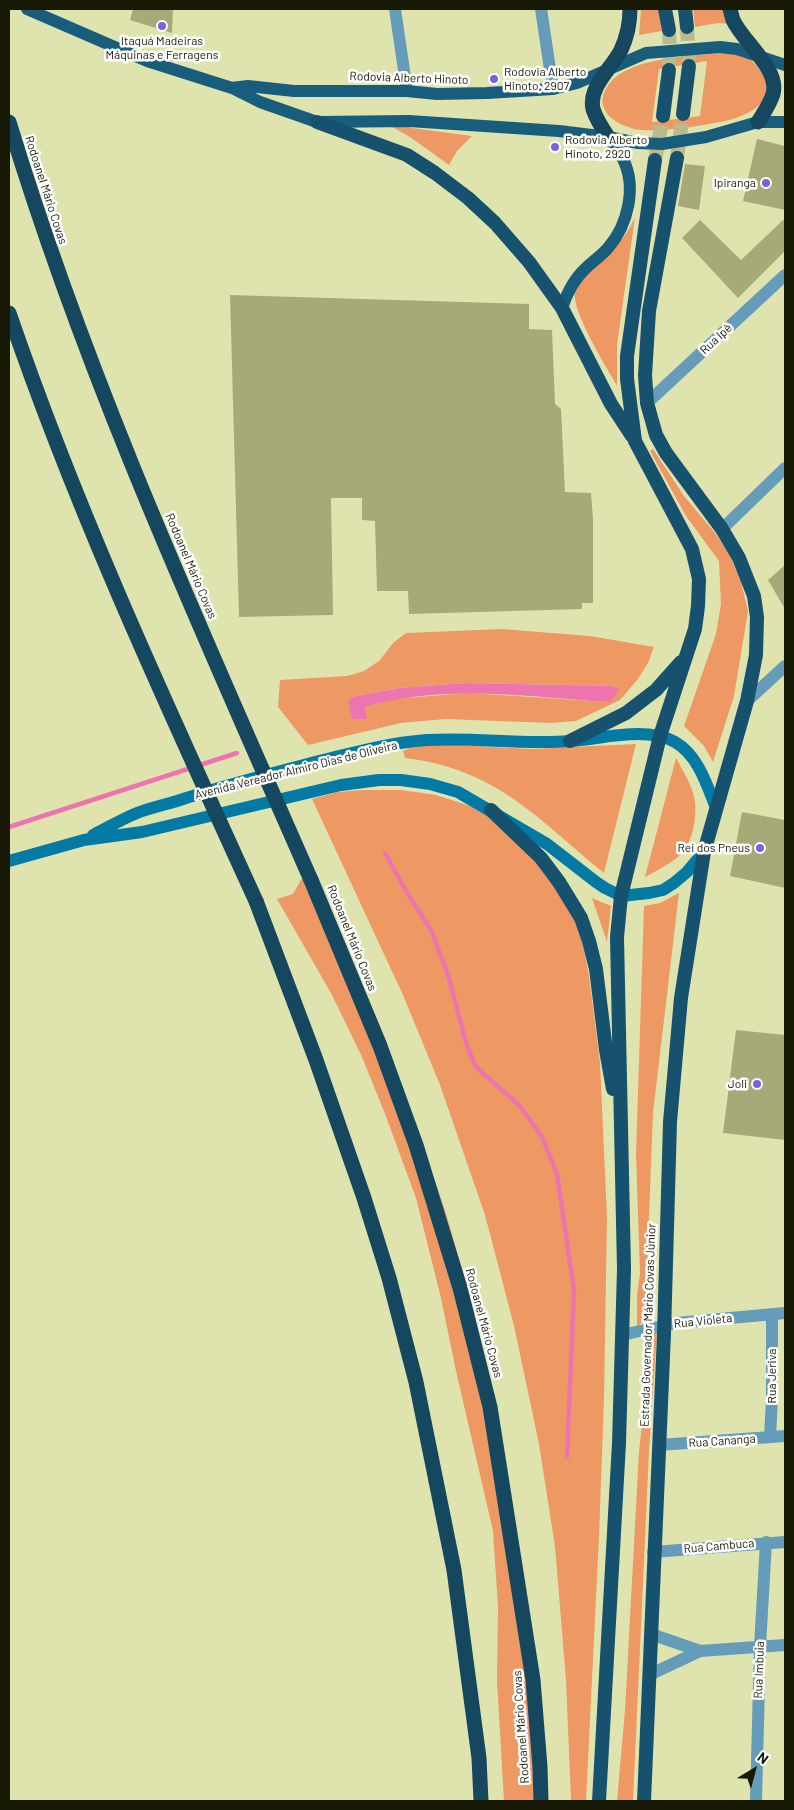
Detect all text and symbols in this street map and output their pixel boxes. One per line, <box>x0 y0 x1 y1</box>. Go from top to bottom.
marker: Itaquá Madeiras Máquinas e Ferragens <box>156 20 168 32</box>
place label: Itaquá Madeiras Máquinas e Ferragens <box>105 34 219 62</box>
place label: Rodovia Alberto Hinoto, 2907 <box>504 65 586 93</box>
street label: Rodovia Alberto Hinoto <box>349 69 469 87</box>
marker: Rodovia Alberto Hinoto, 2907 <box>488 73 500 85</box>
place label: Rodovia Alberto Hinoto, 2920 <box>565 133 647 161</box>
street label: Rodoanel Mário Covas <box>22 134 70 246</box>
marker: Rodovia Alberto Hinoto, 2920 <box>549 141 561 153</box>
place label: Ipiranga <box>714 176 756 190</box>
marker: Ipiranga <box>760 177 772 189</box>
street label: Rua Ipê <box>697 321 735 357</box>
street label: Rodoanel Mário Covas <box>162 511 220 621</box>
street label: Avenida Vereador Almiro Dias de Oliveira <box>193 738 399 802</box>
place label: Rei dos Pneus <box>677 841 750 855</box>
marker: Rei dos Pneus <box>754 842 766 854</box>
street label: Rodoanel Mário Covas <box>324 883 380 993</box>
place label: Joli <box>728 1077 747 1091</box>
marker: Joli <box>751 1078 763 1090</box>
street label: Estrada Governador Mário Covas Júnior <box>637 1223 659 1427</box>
street label: Rodoanel Mário Covas <box>462 1267 506 1379</box>
street label: Rua Violeta <box>673 1311 733 1331</box>
street label: Rua Jeriva <box>765 1349 779 1403</box>
street label: Rua Cananga <box>688 1431 756 1451</box>
street label: Rua Cambuca <box>683 1536 755 1556</box>
street label: Rua Imbuia <box>751 1641 767 1699</box>
street label: Rodoanel Mário Covas <box>510 1670 532 1784</box>
north arrow <box>729 1745 779 1795</box>
text: N <box>754 1748 772 1767</box>

